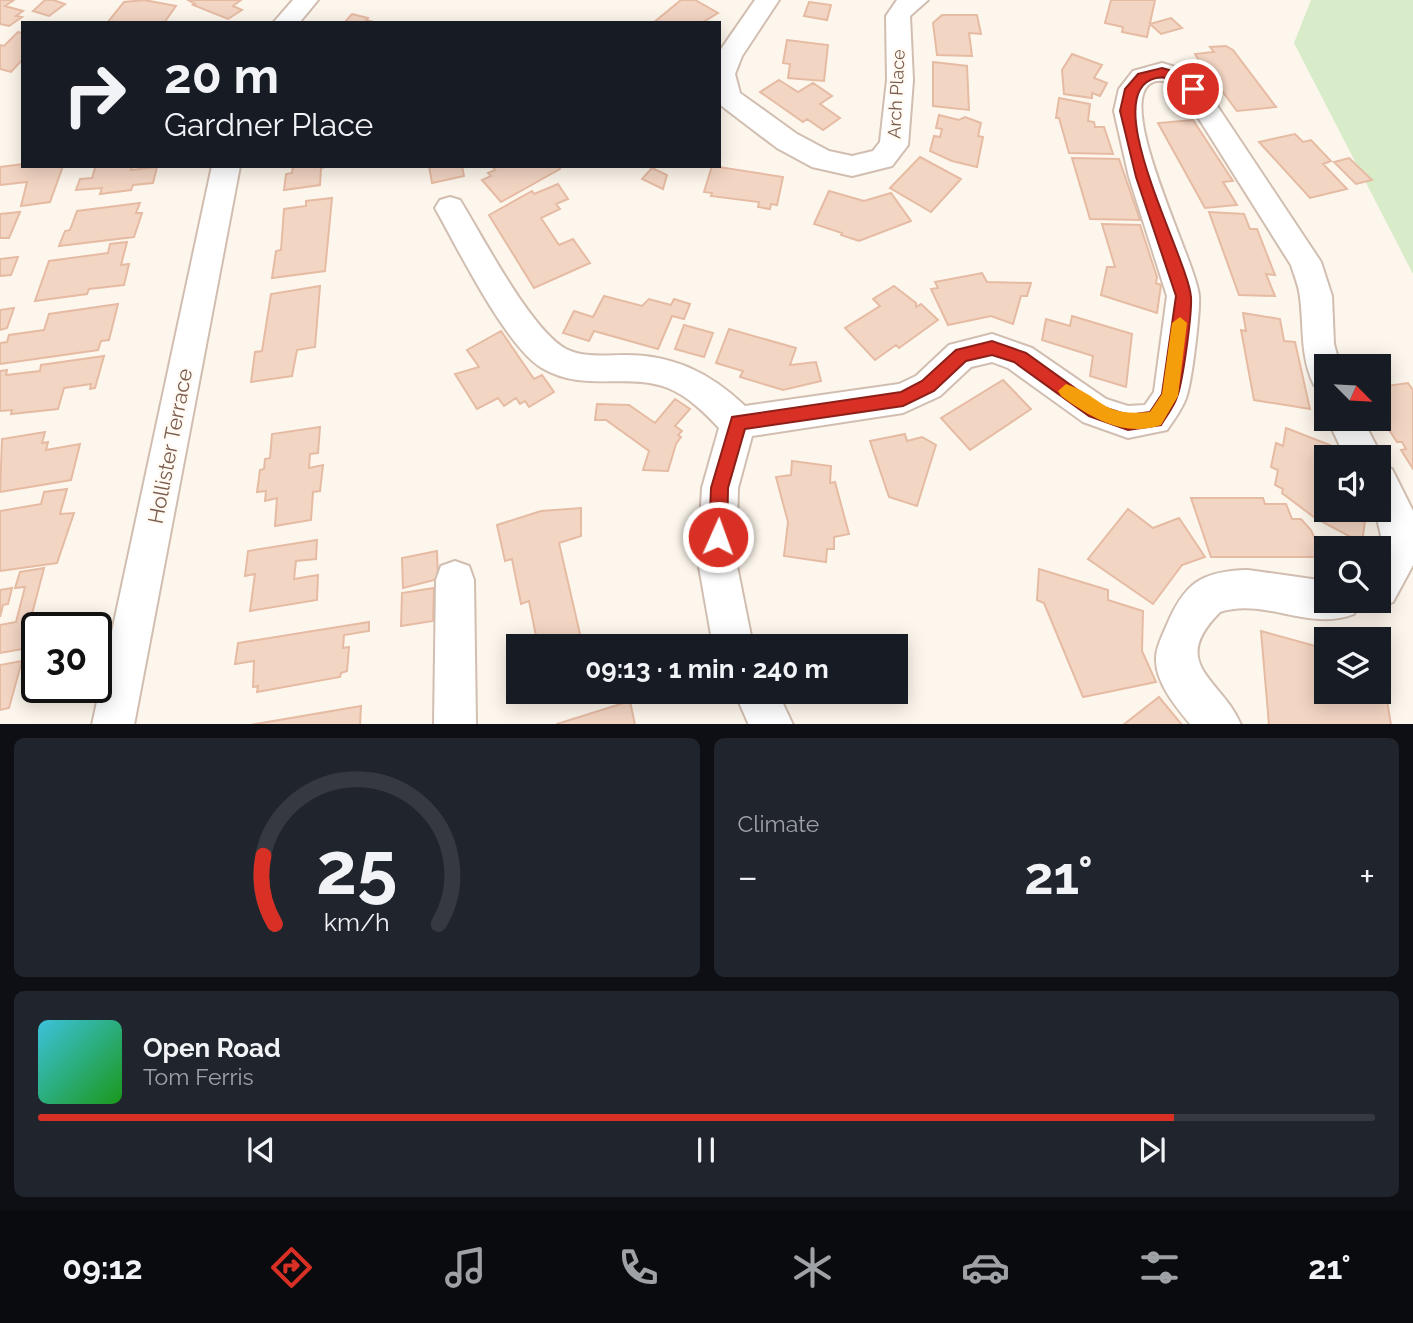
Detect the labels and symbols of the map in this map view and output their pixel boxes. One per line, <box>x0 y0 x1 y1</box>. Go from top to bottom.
street label: Arch Place <box>883 48 909 139</box>
pin <box>1163 59 1223 119</box>
north arrow <box>1314 354 1391 430</box>
street label: Hollister Terrace <box>143 366 197 526</box>
position arrow <box>681 500 755 574</box>
speed limit sign: 30 <box>21 612 112 703</box>

